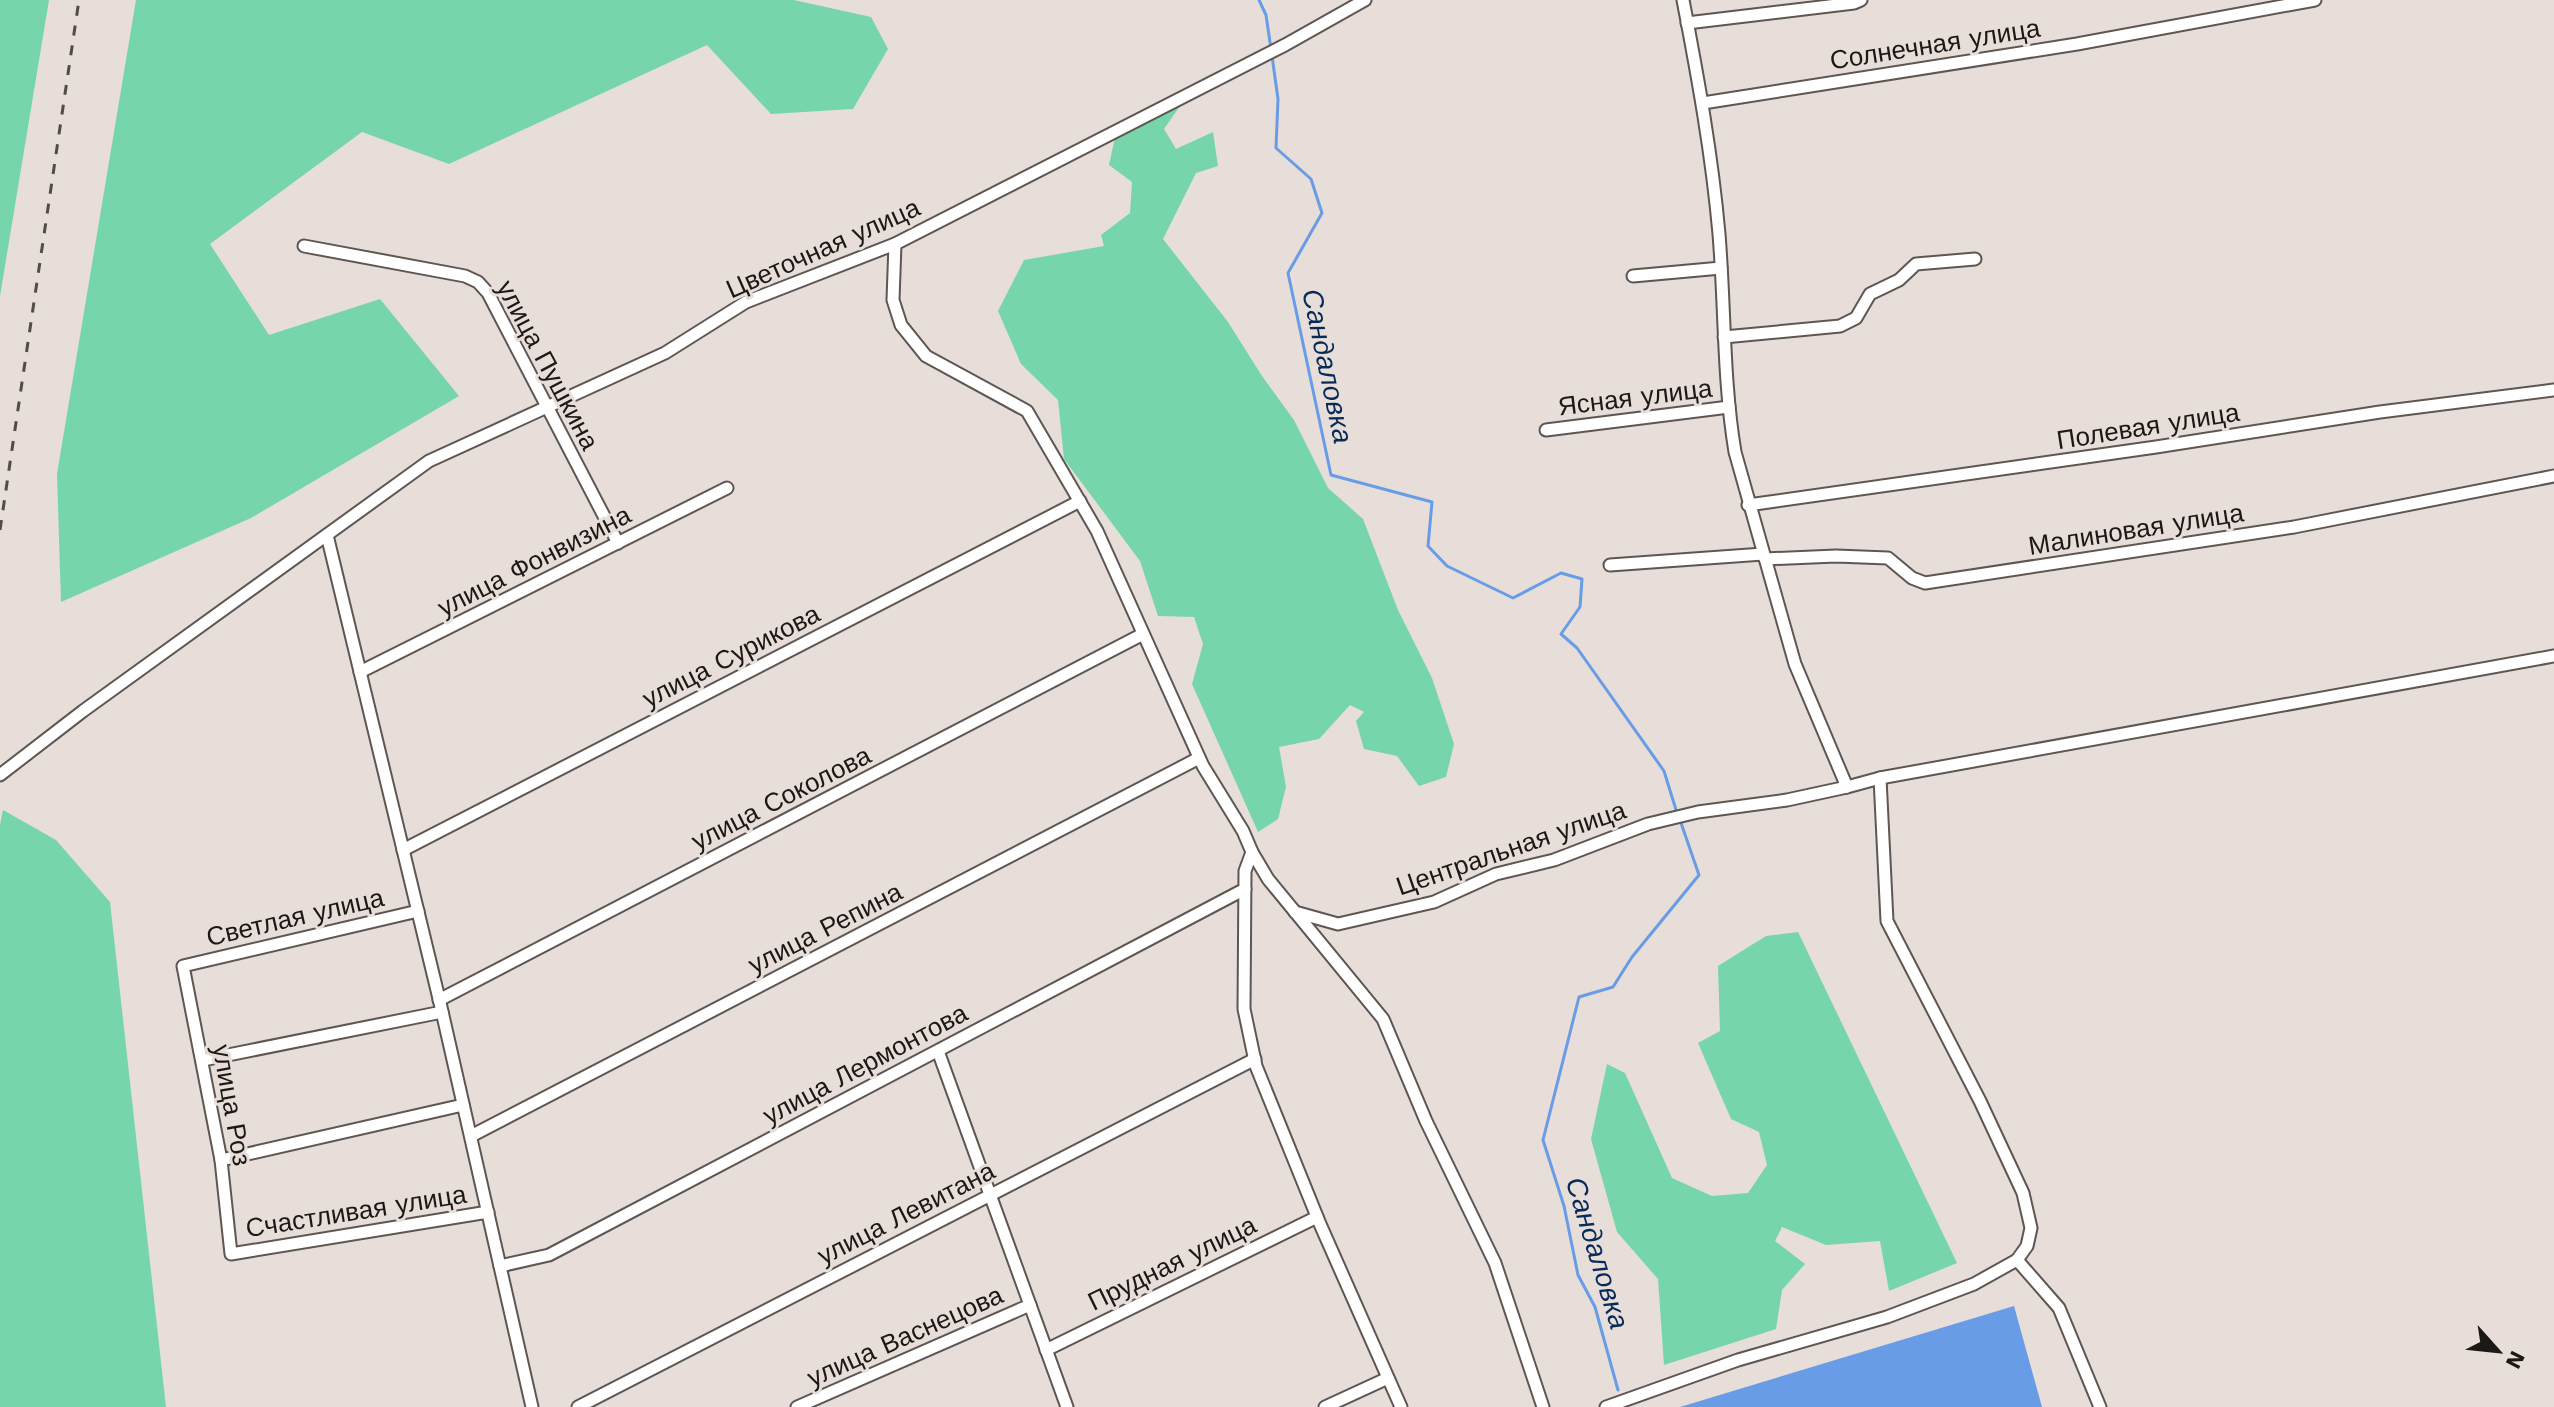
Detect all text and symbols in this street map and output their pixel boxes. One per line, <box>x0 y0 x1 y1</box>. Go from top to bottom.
street label: Солнечная улица <box>1828 12 2043 75</box>
street label: Цветочная улица <box>722 192 925 304</box>
street label: улица Пушкина <box>491 275 606 455</box>
water label: Сандаловка <box>1295 286 1360 446</box>
street label: Ясная улица <box>1556 373 1714 421</box>
street label: Полевая улица <box>2054 397 2242 455</box>
street label: Малиновая улица <box>2026 497 2246 561</box>
street label: улица Фонвизина <box>433 499 636 623</box>
street label: улица Сурикова <box>637 598 825 714</box>
street label: улица Соколова <box>686 740 876 856</box>
street label: Центральная улица <box>1392 794 1630 901</box>
street label: улица Репина <box>743 876 907 980</box>
street label: Светлая улица <box>203 882 387 952</box>
street label: улица Лермонтова <box>758 997 973 1131</box>
street label: улица Роз <box>207 1042 257 1168</box>
street label: улица Левитана <box>812 1155 1000 1271</box>
water label: Сандаловка <box>1559 1173 1636 1333</box>
street label: Счастливая улица <box>244 1179 469 1243</box>
street label: Прудная улица <box>1083 1209 1261 1317</box>
street label: улица Васнецова <box>803 1279 1008 1393</box>
north arrow <box>2458 1311 2538 1391</box>
text: N <box>2501 1347 2530 1373</box>

